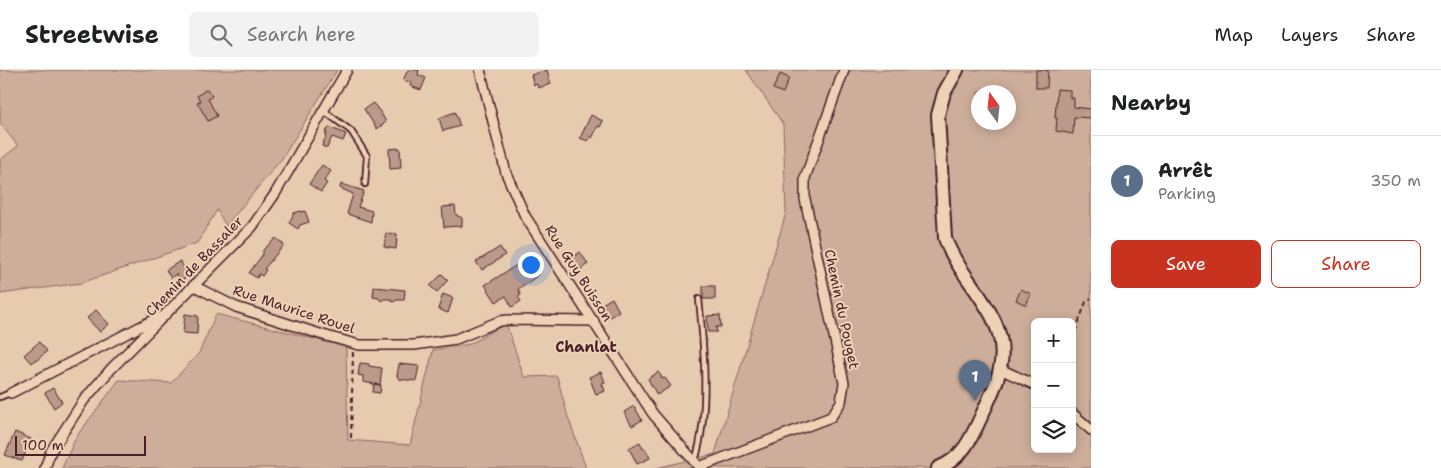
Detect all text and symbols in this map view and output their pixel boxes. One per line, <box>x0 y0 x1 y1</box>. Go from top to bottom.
search box <box>189 12 539 57</box>
text: Streetwise <box>25 19 159 51</box>
icon: search <box>207 21 235 49</box>
text: Search here <box>247 22 356 47</box>
text: Map <box>1215 23 1253 47</box>
text: Layers <box>1281 23 1338 47</box>
text: Share <box>1366 23 1416 47</box>
north arrow <box>971 85 1016 130</box>
text: Nearby <box>1111 89 1191 117</box>
text: Arrêt <box>1158 158 1212 183</box>
text: 1 <box>1123 170 1131 191</box>
text: 350 m <box>1370 170 1421 191</box>
text: Parking <box>1158 183 1216 204</box>
street label: Chemin de Bassaler <box>142 212 247 320</box>
street label: Rue Guy Buisson <box>541 221 617 325</box>
button: Save <box>1111 240 1261 288</box>
button: Share <box>1271 240 1421 288</box>
street label: Chemin du Pouget <box>821 248 863 370</box>
your location <box>518 252 544 278</box>
street label: Rue Maurice Rouel <box>231 281 358 337</box>
map controls <box>1031 318 1076 453</box>
button: + <box>1031 318 1076 363</box>
district label: Chanlat <box>555 337 617 357</box>
pin: 1 <box>959 360 991 401</box>
button: − <box>1031 363 1076 408</box>
button: layers <box>1031 408 1076 453</box>
scale bar <box>15 433 146 456</box>
text: 100 m <box>22 436 64 454</box>

